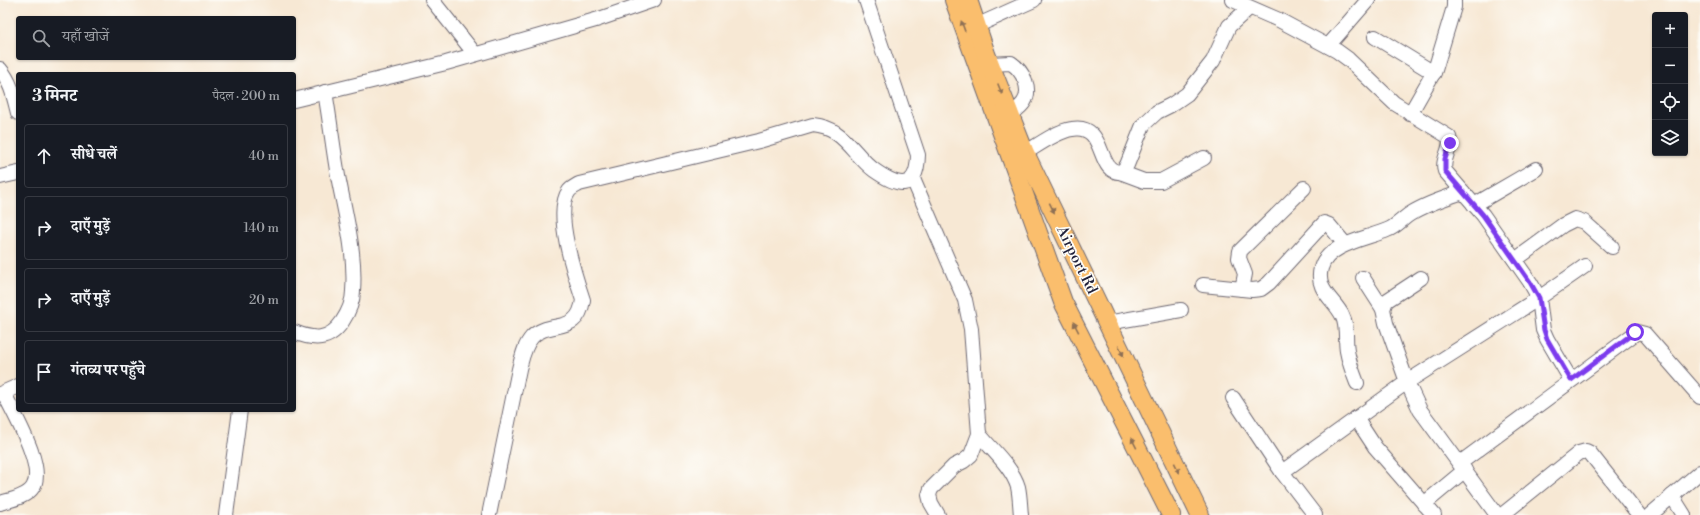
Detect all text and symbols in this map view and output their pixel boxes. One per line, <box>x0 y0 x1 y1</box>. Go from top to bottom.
map controls <box>1652 12 1688 156</box>
button: + <box>1652 12 1688 48</box>
search box <box>16 16 296 60</box>
one-way arrow <box>960 19 966 31</box>
icon: search <box>30 27 52 49</box>
text: यहाँ खोजें <box>62 27 109 46</box>
button: − <box>1652 48 1688 84</box>
one-way arrow <box>997 84 1003 96</box>
button: locate <box>1652 84 1688 120</box>
text: 3 मिनट <box>32 85 77 107</box>
text: पैदल · 200 m <box>213 88 280 104</box>
button: layers <box>1652 120 1688 156</box>
route end <box>1441 134 1459 152</box>
icon: ahead <box>33 145 55 167</box>
text: सीधे चलें <box>71 145 117 164</box>
text: 40 m <box>249 148 279 164</box>
one-way arrow <box>1049 203 1055 214</box>
icon: right <box>33 217 55 239</box>
text: दाएँ मुड़ें <box>71 217 110 236</box>
text: 140 m <box>243 220 279 236</box>
street label: Airport Rd <box>1052 222 1102 298</box>
icon: right <box>33 289 55 311</box>
text: दाएँ मुड़ें <box>71 289 110 308</box>
text: 20 m <box>249 292 279 308</box>
one-way arrow <box>1073 321 1079 332</box>
route start <box>1626 323 1644 341</box>
one-way arrow <box>1117 345 1124 356</box>
icon: arrive <box>33 361 55 383</box>
text: गंतव्य पर पहुँचे <box>71 361 145 380</box>
one-way arrow <box>1131 437 1137 448</box>
one-way arrow <box>1174 462 1180 473</box>

